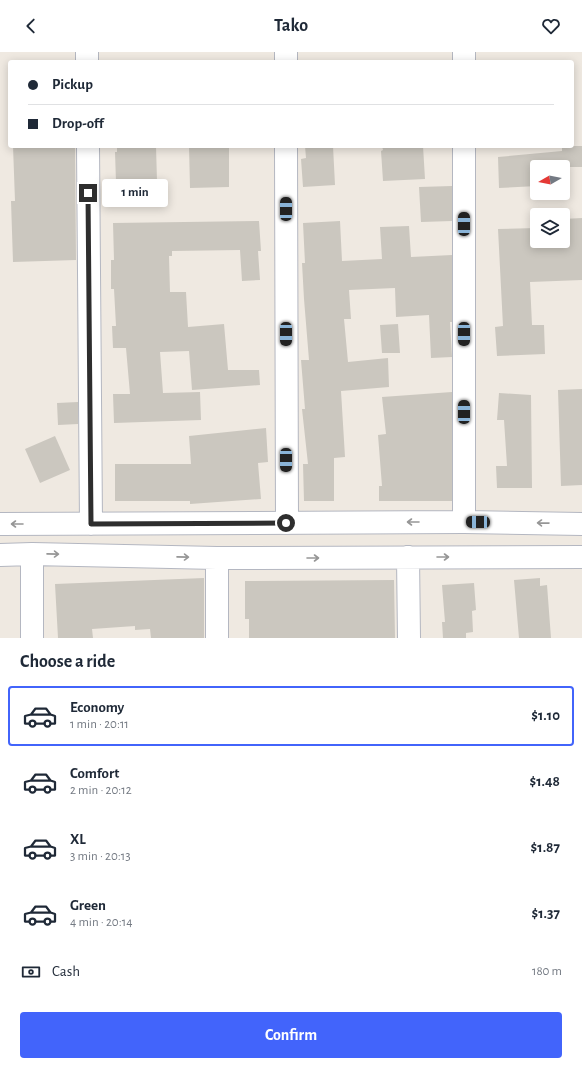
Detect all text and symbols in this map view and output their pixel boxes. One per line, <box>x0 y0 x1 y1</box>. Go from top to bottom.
icon: back <box>20 15 42 37</box>
icon: heart <box>540 15 562 37</box>
text: Tako <box>274 17 308 35</box>
text: Pickup <box>52 77 93 92</box>
text: Drop-off <box>52 116 104 131</box>
north arrow <box>530 160 570 200</box>
map controls <box>530 160 570 248</box>
callout: 1 min <box>102 179 168 207</box>
route end <box>79 184 97 202</box>
text: 1 min <box>121 186 149 199</box>
car <box>280 197 292 221</box>
button: layers <box>530 208 570 248</box>
car <box>458 212 470 236</box>
car <box>280 322 292 346</box>
car <box>458 322 470 346</box>
car <box>458 400 470 424</box>
car <box>280 448 292 472</box>
route start <box>277 514 295 532</box>
car <box>466 516 490 528</box>
one-way arrow <box>407 518 420 526</box>
one-way arrow <box>537 519 550 527</box>
one-way arrow <box>11 520 24 528</box>
one-way arrow <box>46 550 59 558</box>
one-way arrow <box>436 553 449 561</box>
one-way arrow <box>176 554 189 561</box>
one-way arrow <box>306 554 319 561</box>
text: Choose a ride <box>20 653 115 671</box>
icon: car <box>22 698 58 734</box>
text: Economy <box>70 700 124 715</box>
text: $1.10 <box>531 708 560 723</box>
text: 1 min · 20:11 <box>70 718 129 731</box>
icon: car <box>22 764 58 800</box>
text: Comfort <box>70 766 119 781</box>
text: $1.48 <box>529 774 560 789</box>
text: 2 min · 20:12 <box>70 784 132 797</box>
icon: car <box>22 830 58 866</box>
text: XL <box>70 832 86 847</box>
text: $1.87 <box>531 840 560 855</box>
text: 3 min · 20:13 <box>70 850 131 863</box>
icon: car <box>22 896 58 932</box>
text: Green <box>70 898 106 913</box>
text: $1.37 <box>531 906 560 921</box>
text: 4 min · 20:14 <box>70 916 132 929</box>
icon: cash <box>20 961 42 983</box>
text: Cash <box>52 964 80 979</box>
text: 180 m <box>532 965 562 978</box>
button: Confirm <box>20 1012 562 1058</box>

